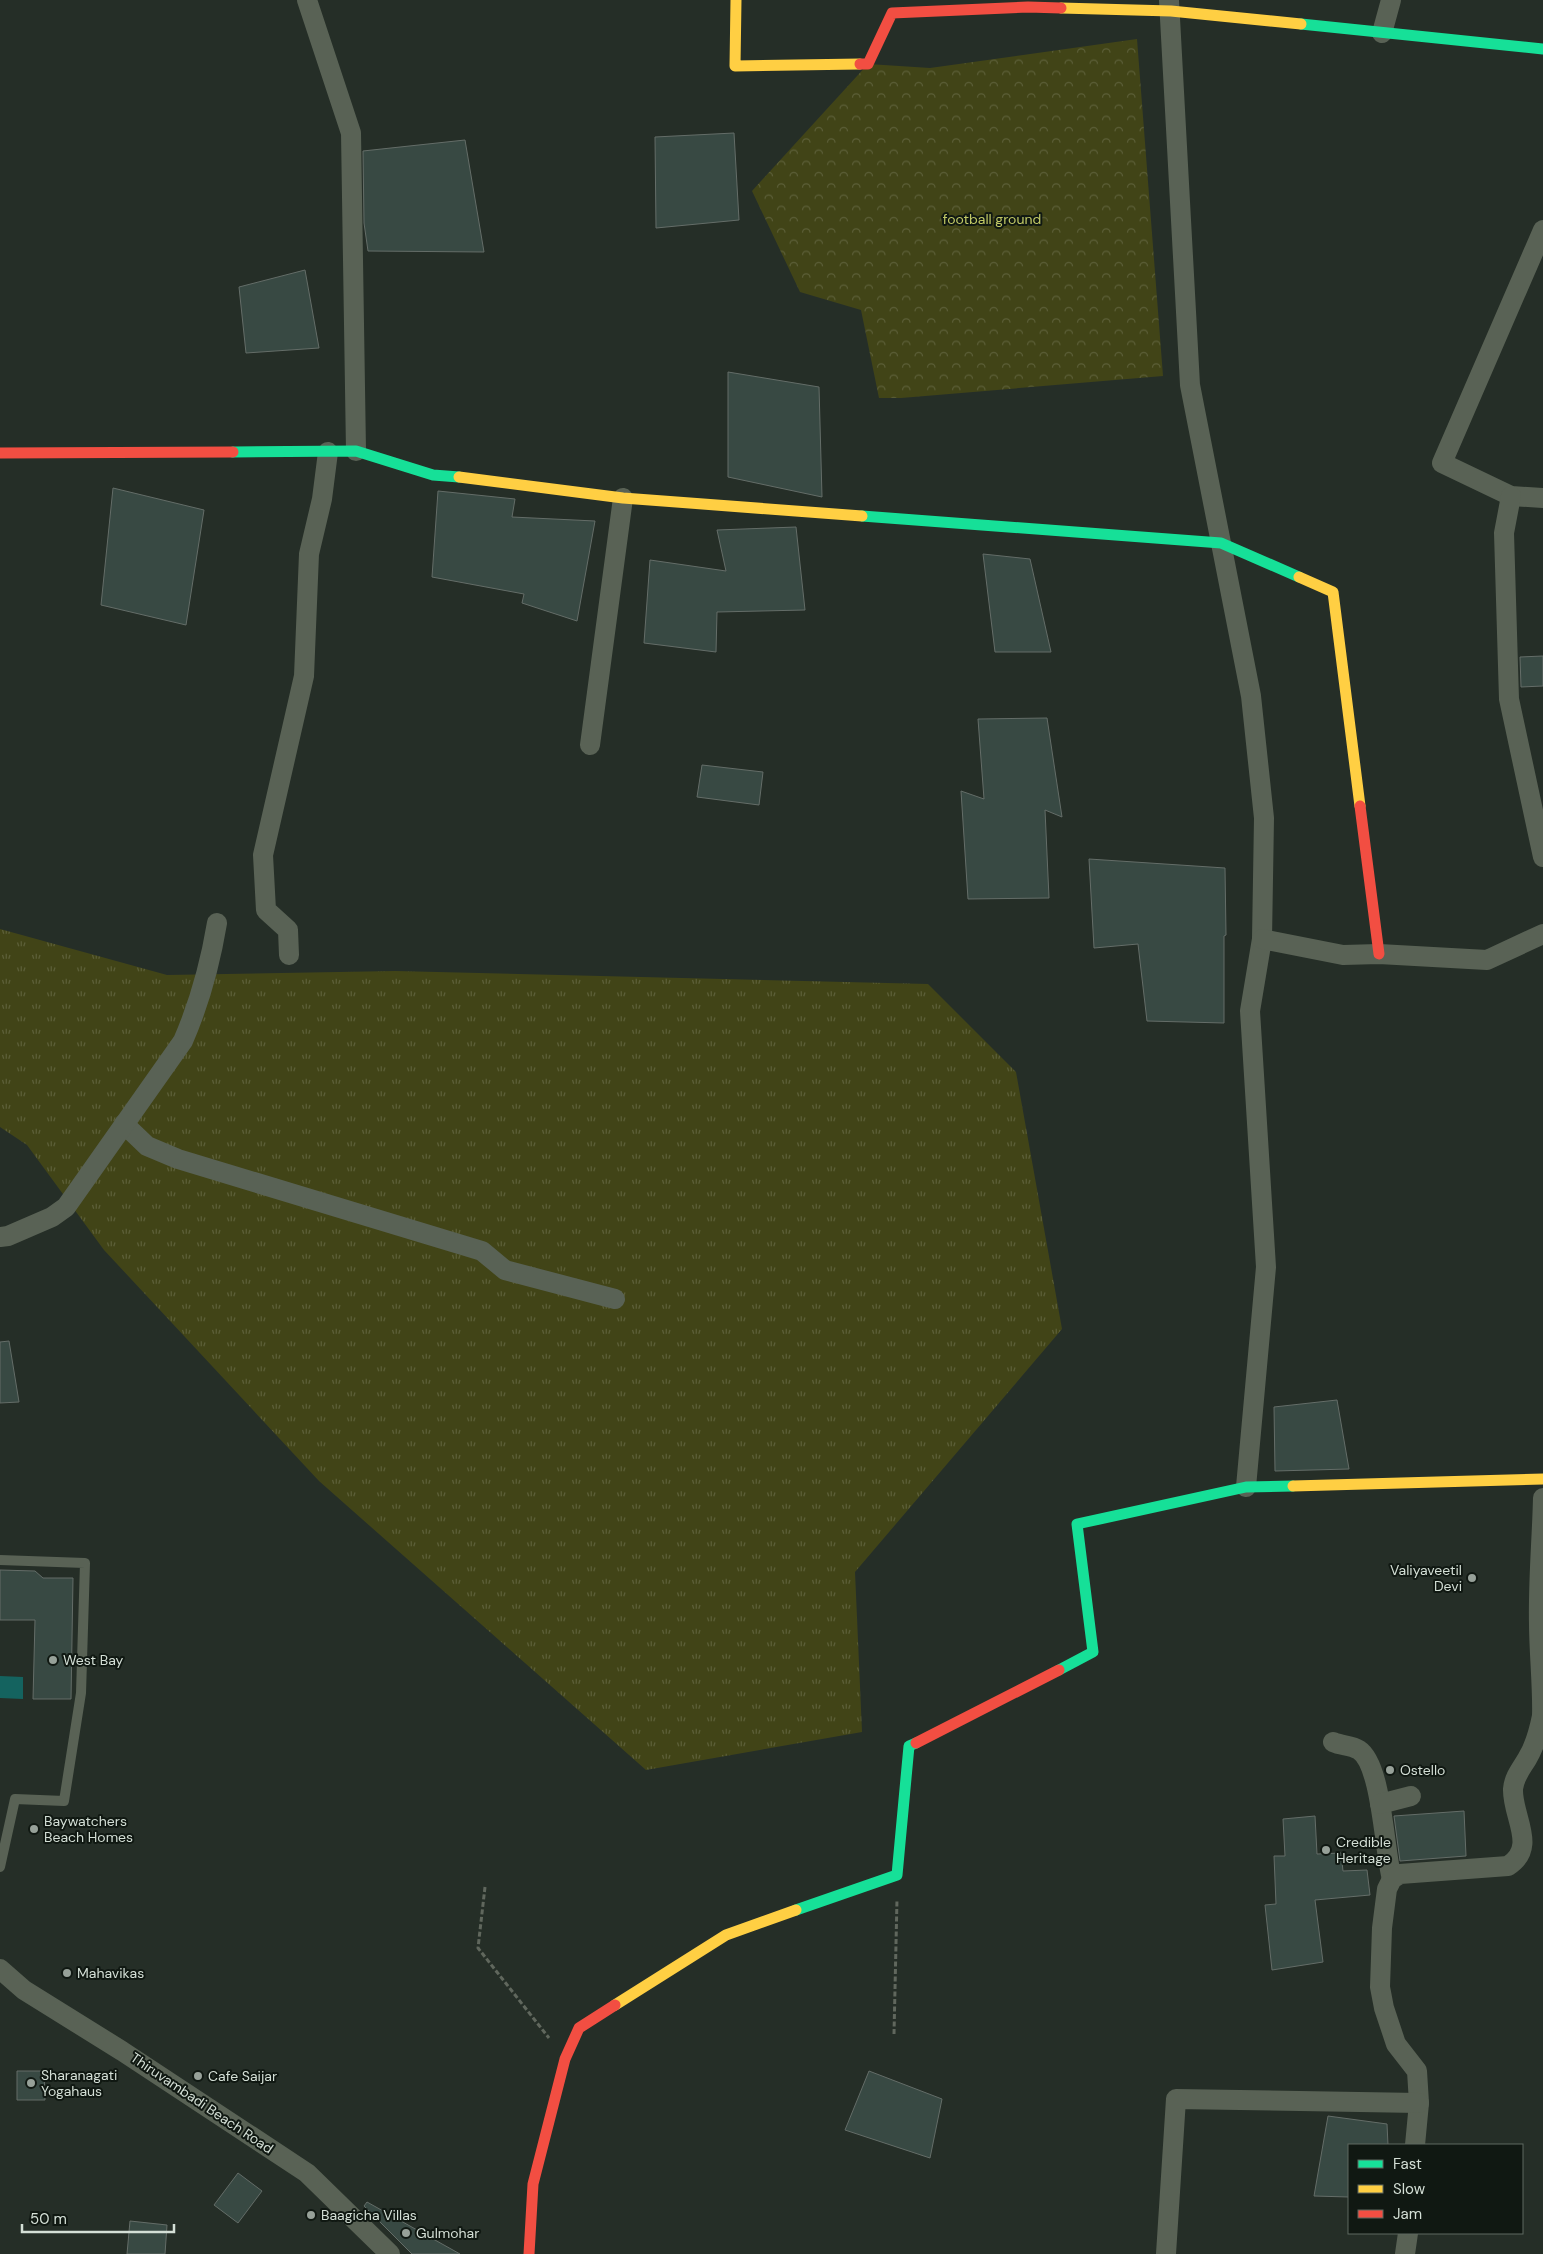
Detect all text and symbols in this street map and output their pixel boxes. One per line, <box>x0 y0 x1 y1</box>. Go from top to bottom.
park label: football ground <box>943 210 1041 228</box>
place label: Valiyaveetil Devi <box>1390 1561 1462 1595</box>
marker: Valiyaveetil Devi <box>1466 1572 1478 1584</box>
place label: West Bay <box>63 1651 124 1669</box>
marker: West Bay <box>47 1654 59 1666</box>
place label: Ostello <box>1400 1761 1445 1779</box>
marker: Ostello <box>1384 1764 1396 1776</box>
place label: Baywatchers Beach Homes <box>44 1812 133 1846</box>
marker: Baywatchers Beach Homes <box>28 1823 40 1835</box>
place label: Credible Heritage <box>1336 1833 1391 1867</box>
marker: Credible Heritage <box>1320 1844 1332 1856</box>
place label: Mahavikas <box>77 1964 144 1982</box>
marker: Mahavikas <box>61 1967 73 1979</box>
street label: Thiruvambadi Beach Road <box>127 2049 277 2157</box>
place label: Sharanagati Yogahaus <box>41 2066 117 2100</box>
place label: Cafe Saijar <box>208 2067 277 2085</box>
marker: Cafe Saijar <box>192 2070 204 2082</box>
marker: Sharanagati Yogahaus <box>25 2077 37 2089</box>
legend <box>1348 2144 1523 2234</box>
text: Fast <box>1393 2154 1422 2174</box>
text: Slow <box>1393 2179 1426 2199</box>
scale bar <box>22 2202 175 2234</box>
text: Jam <box>1393 2204 1422 2224</box>
place label: Baagicha Villas <box>321 2206 417 2224</box>
text: 50 m <box>30 2209 67 2229</box>
marker: Baagicha Villas <box>305 2209 317 2221</box>
place label: Gulmohar <box>416 2224 479 2242</box>
marker: Gulmohar <box>400 2227 412 2239</box>

